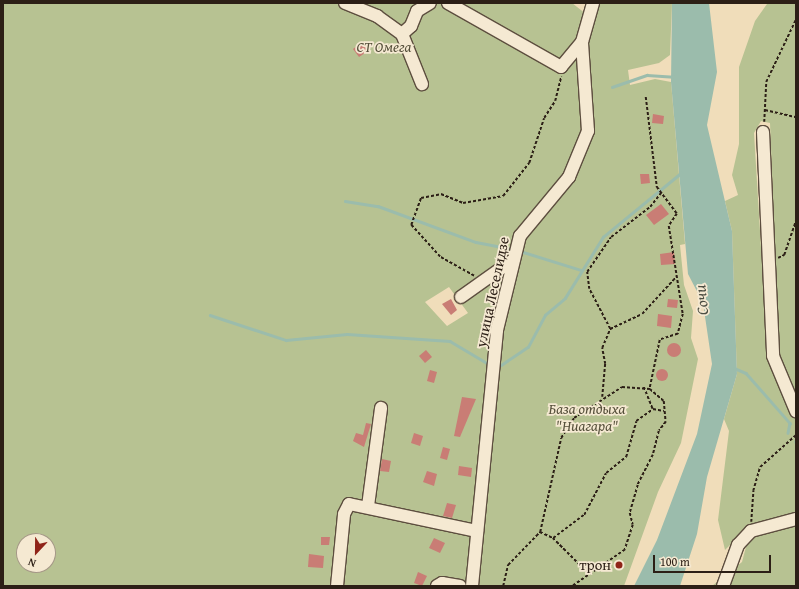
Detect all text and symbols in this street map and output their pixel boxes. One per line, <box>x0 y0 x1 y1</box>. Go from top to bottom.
park label: СТ Омега <box>357 38 411 56</box>
street label: улица Леселидзе <box>471 235 513 349</box>
water label: Сочи <box>690 284 712 316</box>
park label: База отдыха "Ниагара" <box>549 399 625 434</box>
north arrow <box>16 533 56 573</box>
scale bar <box>655 547 773 573</box>
text: 100 m <box>660 553 690 570</box>
text: N <box>25 554 38 572</box>
place label: трон <box>579 556 611 574</box>
marker: трон <box>614 560 624 570</box>

